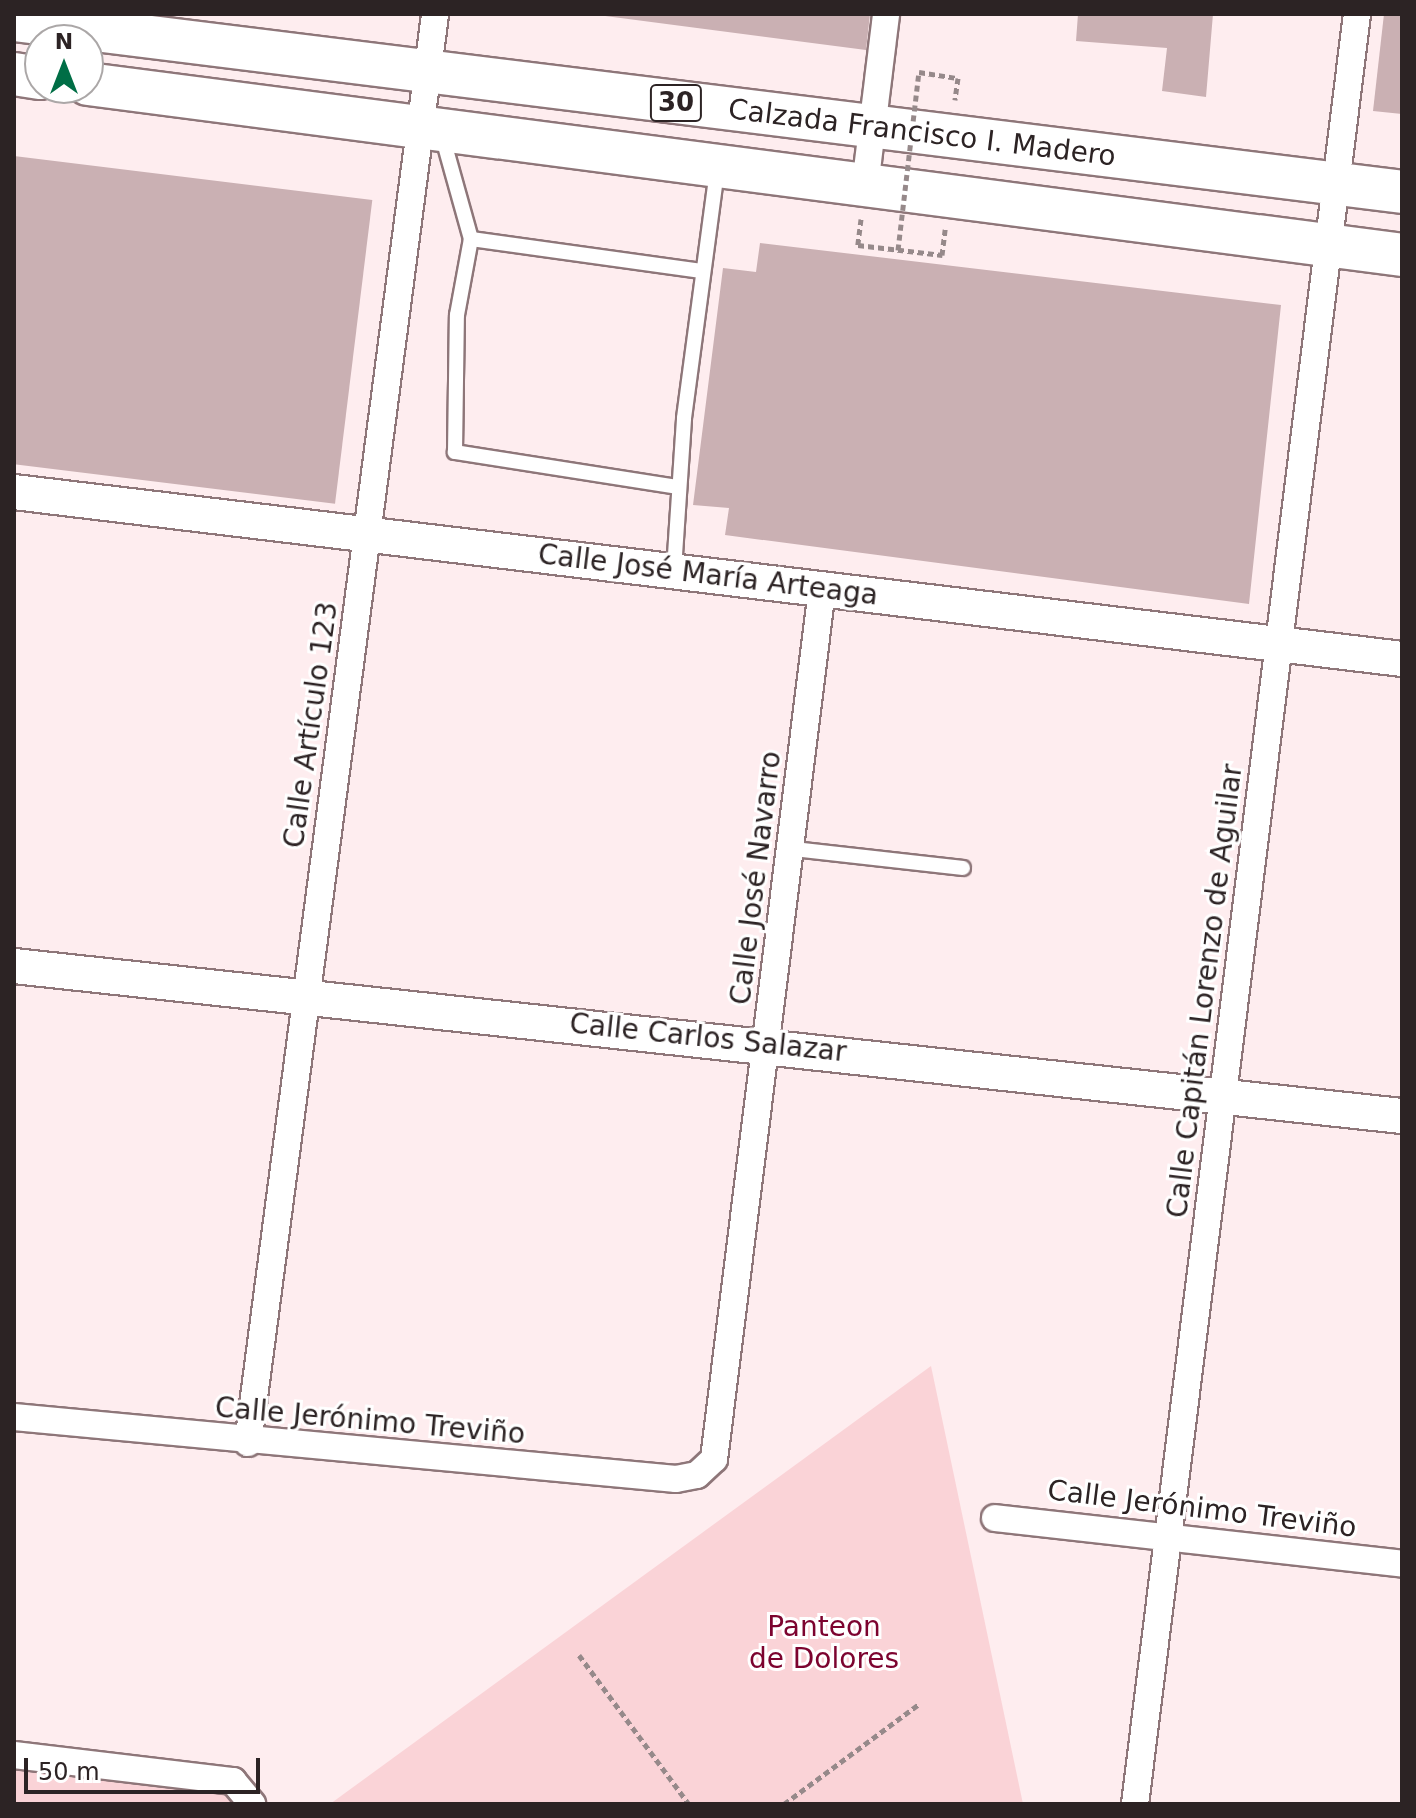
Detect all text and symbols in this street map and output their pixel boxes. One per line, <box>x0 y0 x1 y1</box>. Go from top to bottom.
north arrow <box>24 24 104 104</box>
text: N <box>55 29 73 54</box>
road number: 30 <box>648 81 704 125</box>
street label: Calzada Francisco I. Madero <box>726 93 1118 173</box>
street label: Calle José María Arteaga <box>536 537 880 613</box>
street label: Calle Artículo 123 <box>277 600 345 850</box>
street label: Calle José Navarro <box>724 749 788 1007</box>
street label: Calle Capitán Lorenzo de Aguilar <box>1160 762 1250 1220</box>
street label: Calle Carlos Salazar <box>568 1007 848 1069</box>
street label: Calle Jerónimo Treviño <box>214 1391 526 1451</box>
street label: Calle Jerónimo Treviño <box>1046 1473 1358 1545</box>
park label: Panteon de Dolores <box>749 1610 899 1676</box>
scale bar <box>28 1742 264 1792</box>
text: 50 m <box>38 1758 100 1786</box>

